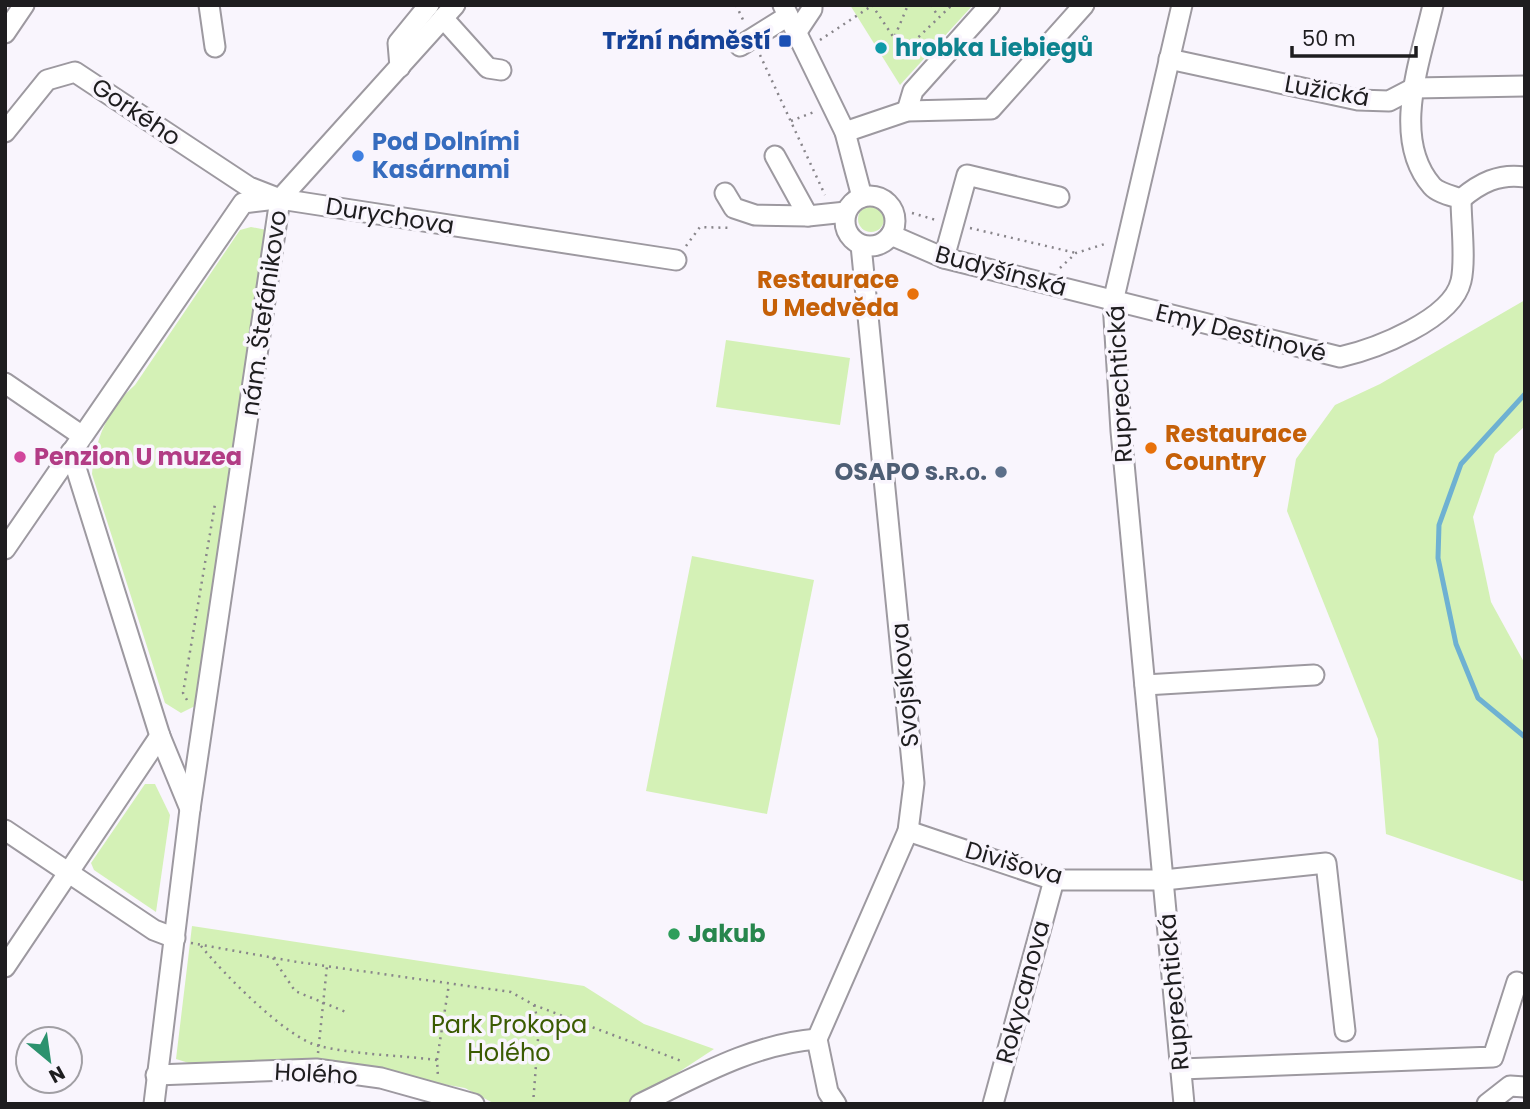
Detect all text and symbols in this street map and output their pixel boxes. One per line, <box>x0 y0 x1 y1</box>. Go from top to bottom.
scale bar <box>1292 14 1416 58</box>
place label: Tržní náměstí <box>602 24 771 57</box>
text: 50 m <box>1302 24 1356 53</box>
place label: hrobka Liebiegů <box>895 31 1093 64</box>
marker: Tržní náměstí <box>777 33 793 49</box>
marker: hrobka Liebiegů <box>873 40 889 56</box>
street label: Lužická <box>1282 67 1372 114</box>
street label: Gorkého <box>85 70 187 153</box>
place label: Pod Dolními Kasárnami <box>372 125 520 186</box>
marker: Pod Dolními Kasárnami <box>350 148 366 164</box>
street label: Durychova <box>323 189 457 242</box>
street label: nám. Štefánikovo <box>233 208 294 418</box>
street label: Budyšínská <box>932 237 1070 304</box>
place label: Restaurace U Medvěda <box>757 263 899 324</box>
marker: Restaurace U Medvěda <box>905 286 921 302</box>
street label: Emy Destinové <box>1152 295 1330 370</box>
street label: Ruprechtická <box>1099 304 1140 464</box>
place label: Restaurace Country <box>1165 417 1307 478</box>
place label: Penzion U muzea <box>34 440 242 473</box>
marker: Restaurace Country <box>1143 440 1159 456</box>
marker: Penzion U muzea <box>12 449 28 465</box>
place label: OSAPO s.ʀ.ᴏ. <box>834 455 987 488</box>
marker: OSAPO s.ʀ.ᴏ. <box>993 464 1009 480</box>
street label: Svojsíkova <box>883 621 926 749</box>
street label: Divišova <box>962 833 1067 892</box>
street label: Ruprechtická <box>1150 912 1197 1072</box>
place label: Jakub <box>688 917 765 950</box>
street label: Rokycanova <box>988 917 1057 1067</box>
marker: Jakub <box>666 926 682 942</box>
park label: Park Prokopa Holého <box>431 1008 587 1069</box>
north arrow <box>14 1025 84 1095</box>
street label: Holého <box>273 1055 359 1092</box>
text: N <box>44 1059 70 1090</box>

